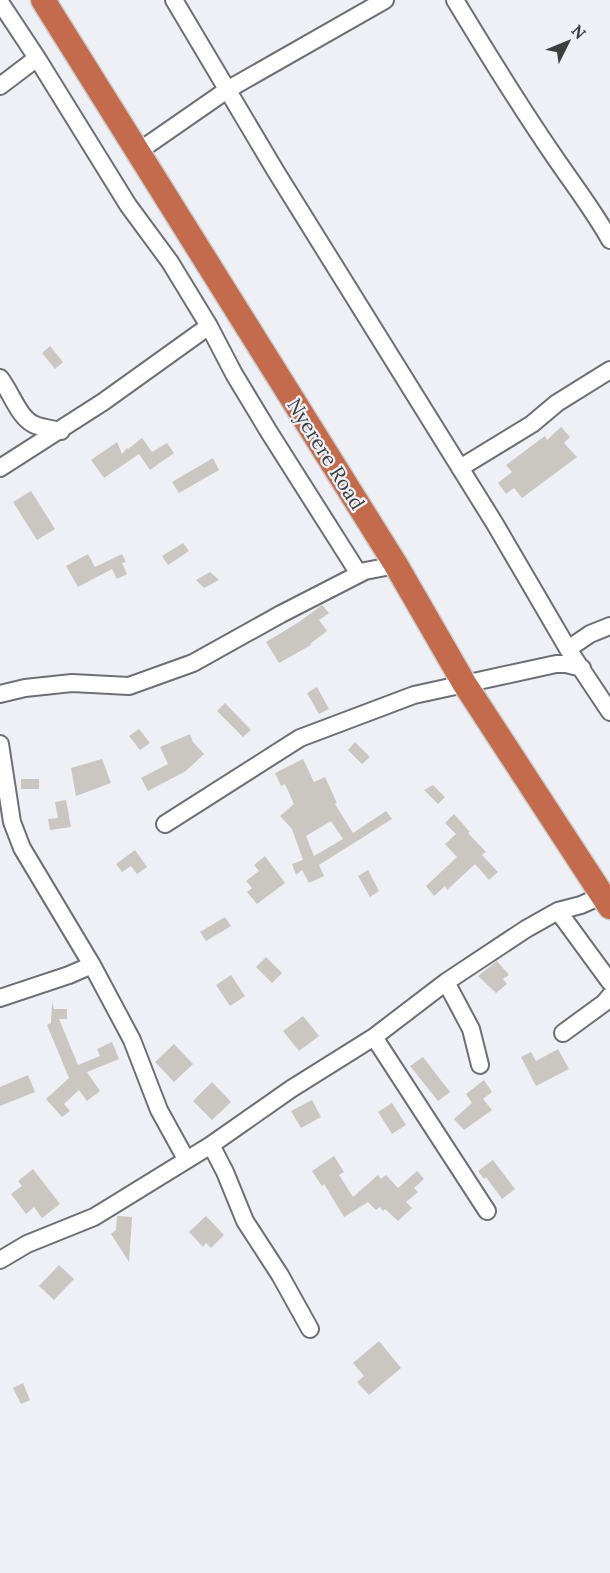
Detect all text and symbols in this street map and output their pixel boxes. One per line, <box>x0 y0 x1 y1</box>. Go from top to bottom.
north arrow <box>538 12 598 72</box>
text: N <box>567 20 591 43</box>
street label: Nyerere Road <box>282 393 371 514</box>

